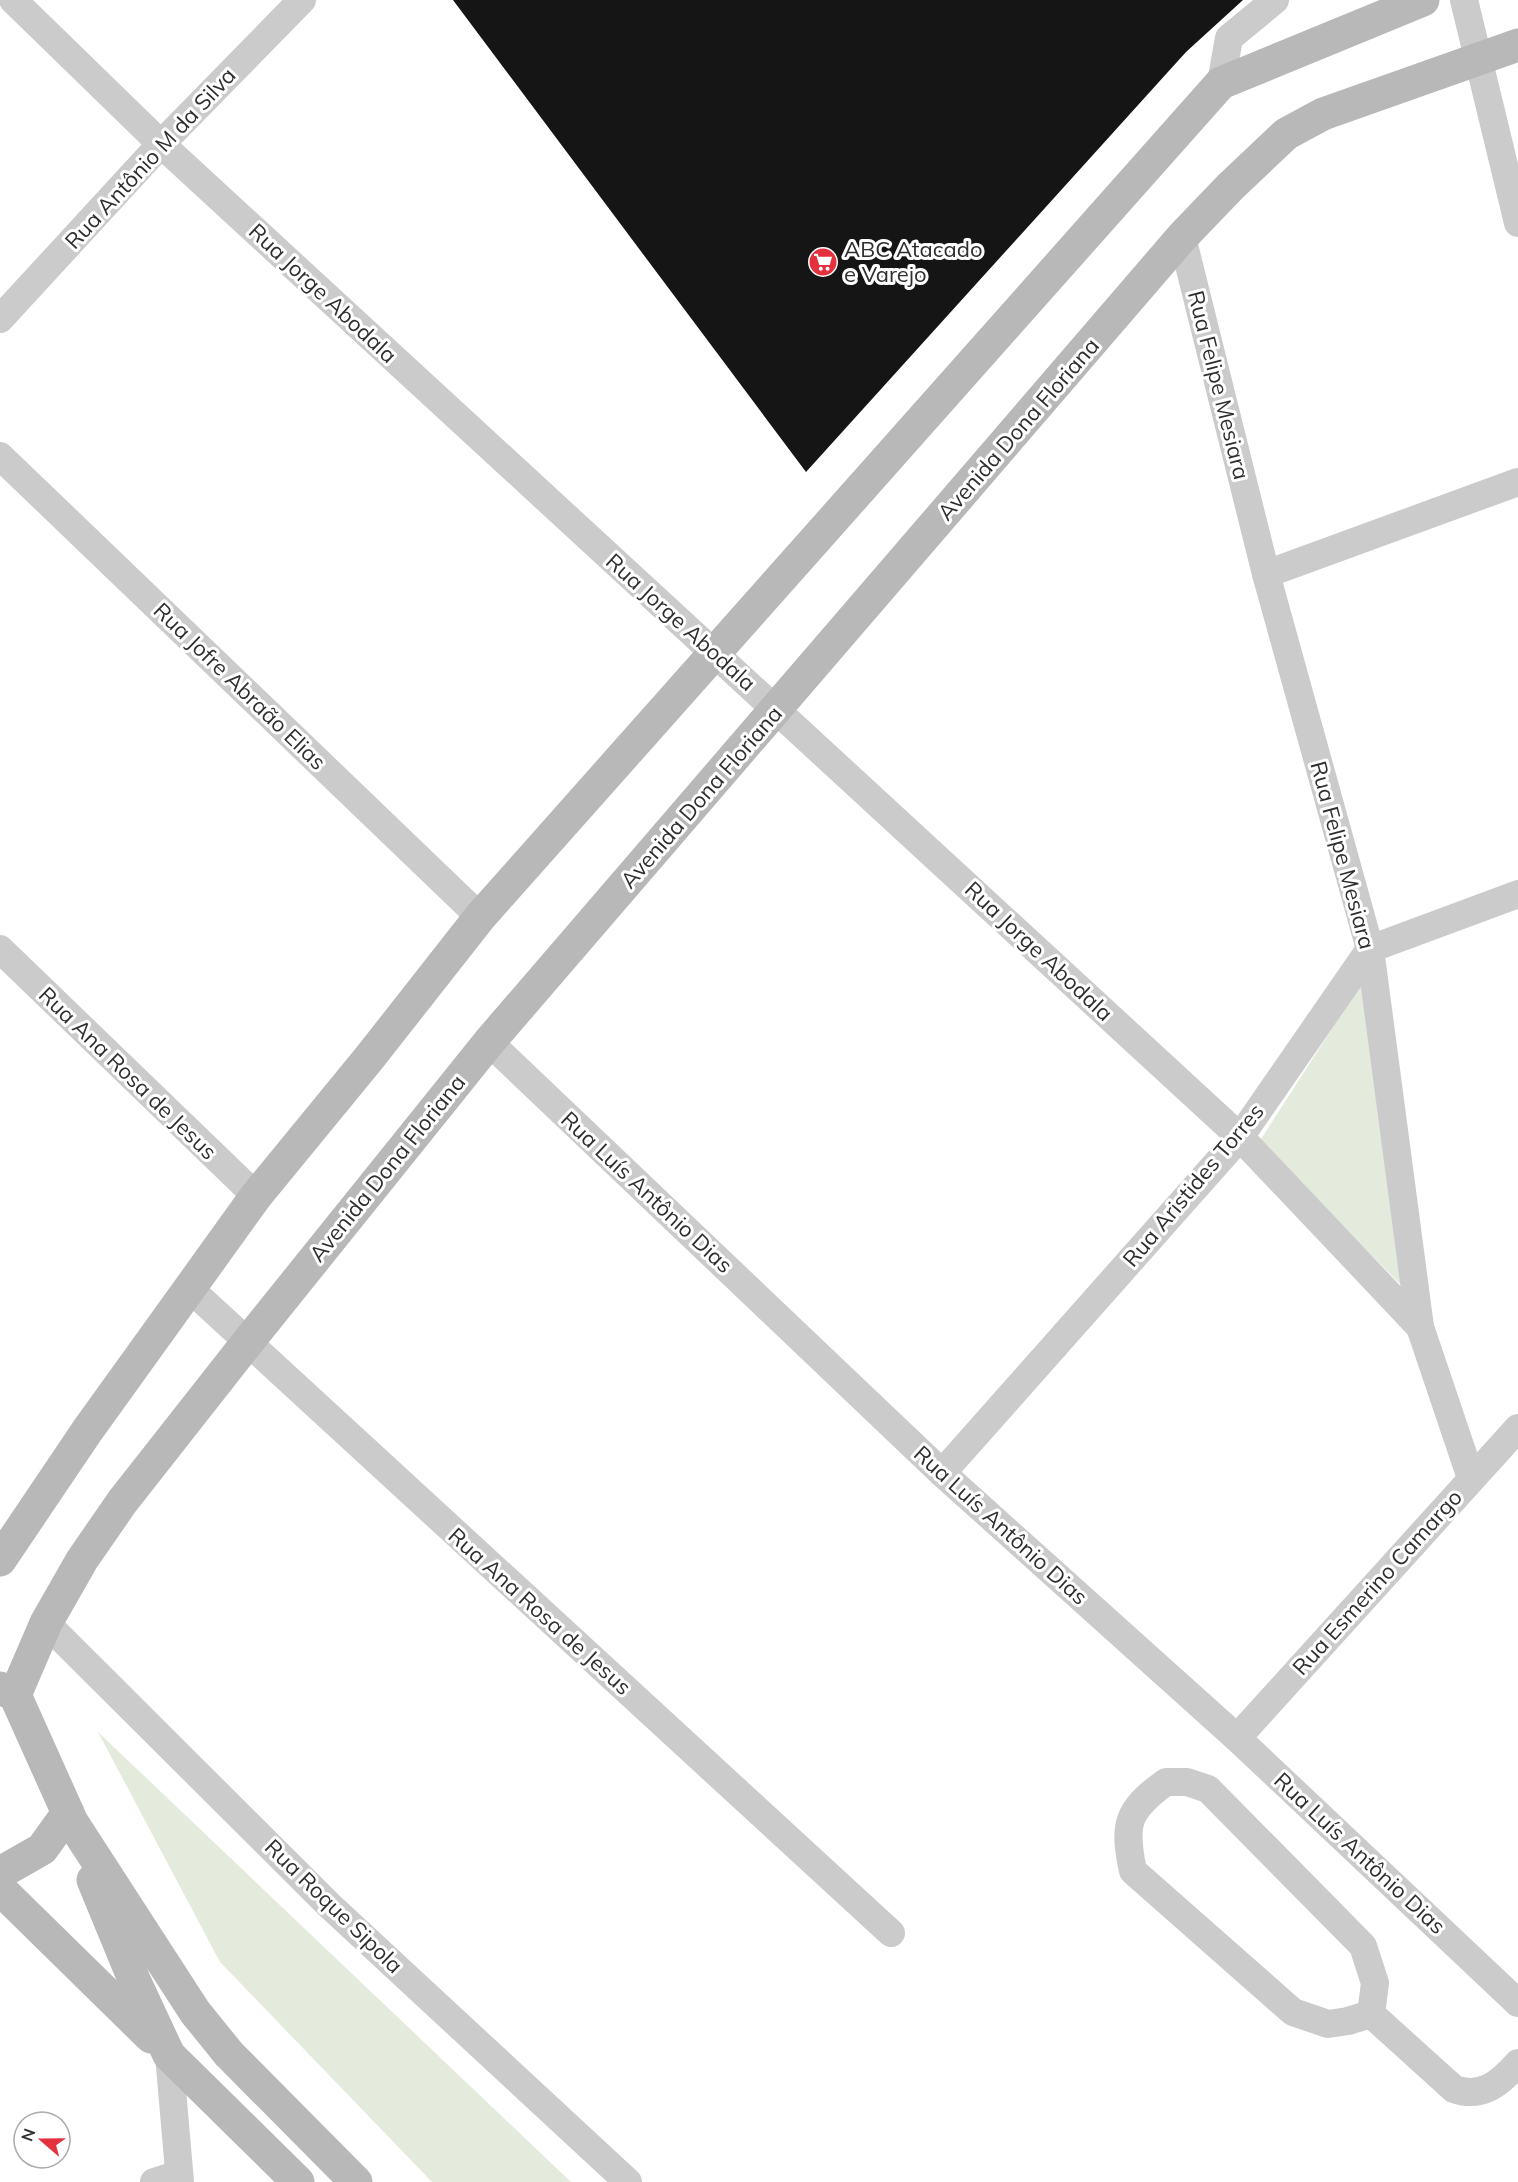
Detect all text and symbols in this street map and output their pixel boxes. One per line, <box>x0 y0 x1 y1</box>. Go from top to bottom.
street label: Rua Antônio M da Silva <box>59 61 241 255</box>
street label: Rua Jorge Abodala <box>243 217 403 369</box>
place label: ABC Atacado e Varejo <box>844 235 982 288</box>
supermarket icon: ABC Atacado e Varejo <box>807 246 839 278</box>
street label: Rua Felipe Mesiara <box>1182 288 1256 482</box>
street label: Avenida Dona Floriana <box>931 332 1105 526</box>
street label: Rua Jorge Abodala <box>600 547 762 697</box>
street label: Rua Jofre Abraão Elias <box>148 596 332 776</box>
street label: Avenida Dona Floriana <box>614 700 788 894</box>
street label: Rua Felipe Mesiara <box>1304 758 1382 952</box>
street label: Rua Jorge Abodala <box>959 875 1119 1027</box>
street label: Rua Ana Rosa de Jesus <box>33 981 223 1165</box>
street label: Avenida Dona Floriana <box>303 1069 471 1267</box>
street label: Rua Aristides Torres <box>1116 1098 1270 1272</box>
street label: Rua Luís Antônio Dias <box>555 1105 739 1279</box>
street label: Rua Luís Antônio Dias <box>908 1439 1094 1611</box>
street label: Rua Esmerino Camargo <box>1286 1483 1468 1681</box>
street label: Rua Ana Rosa de Jesus <box>443 1521 637 1701</box>
street label: Rua Luís Antônio Dias <box>1268 1766 1452 1940</box>
street label: Rua Roque Sipola <box>259 1833 409 1979</box>
north arrow <box>12 2110 72 2170</box>
text: N <box>16 2126 39 2144</box>

